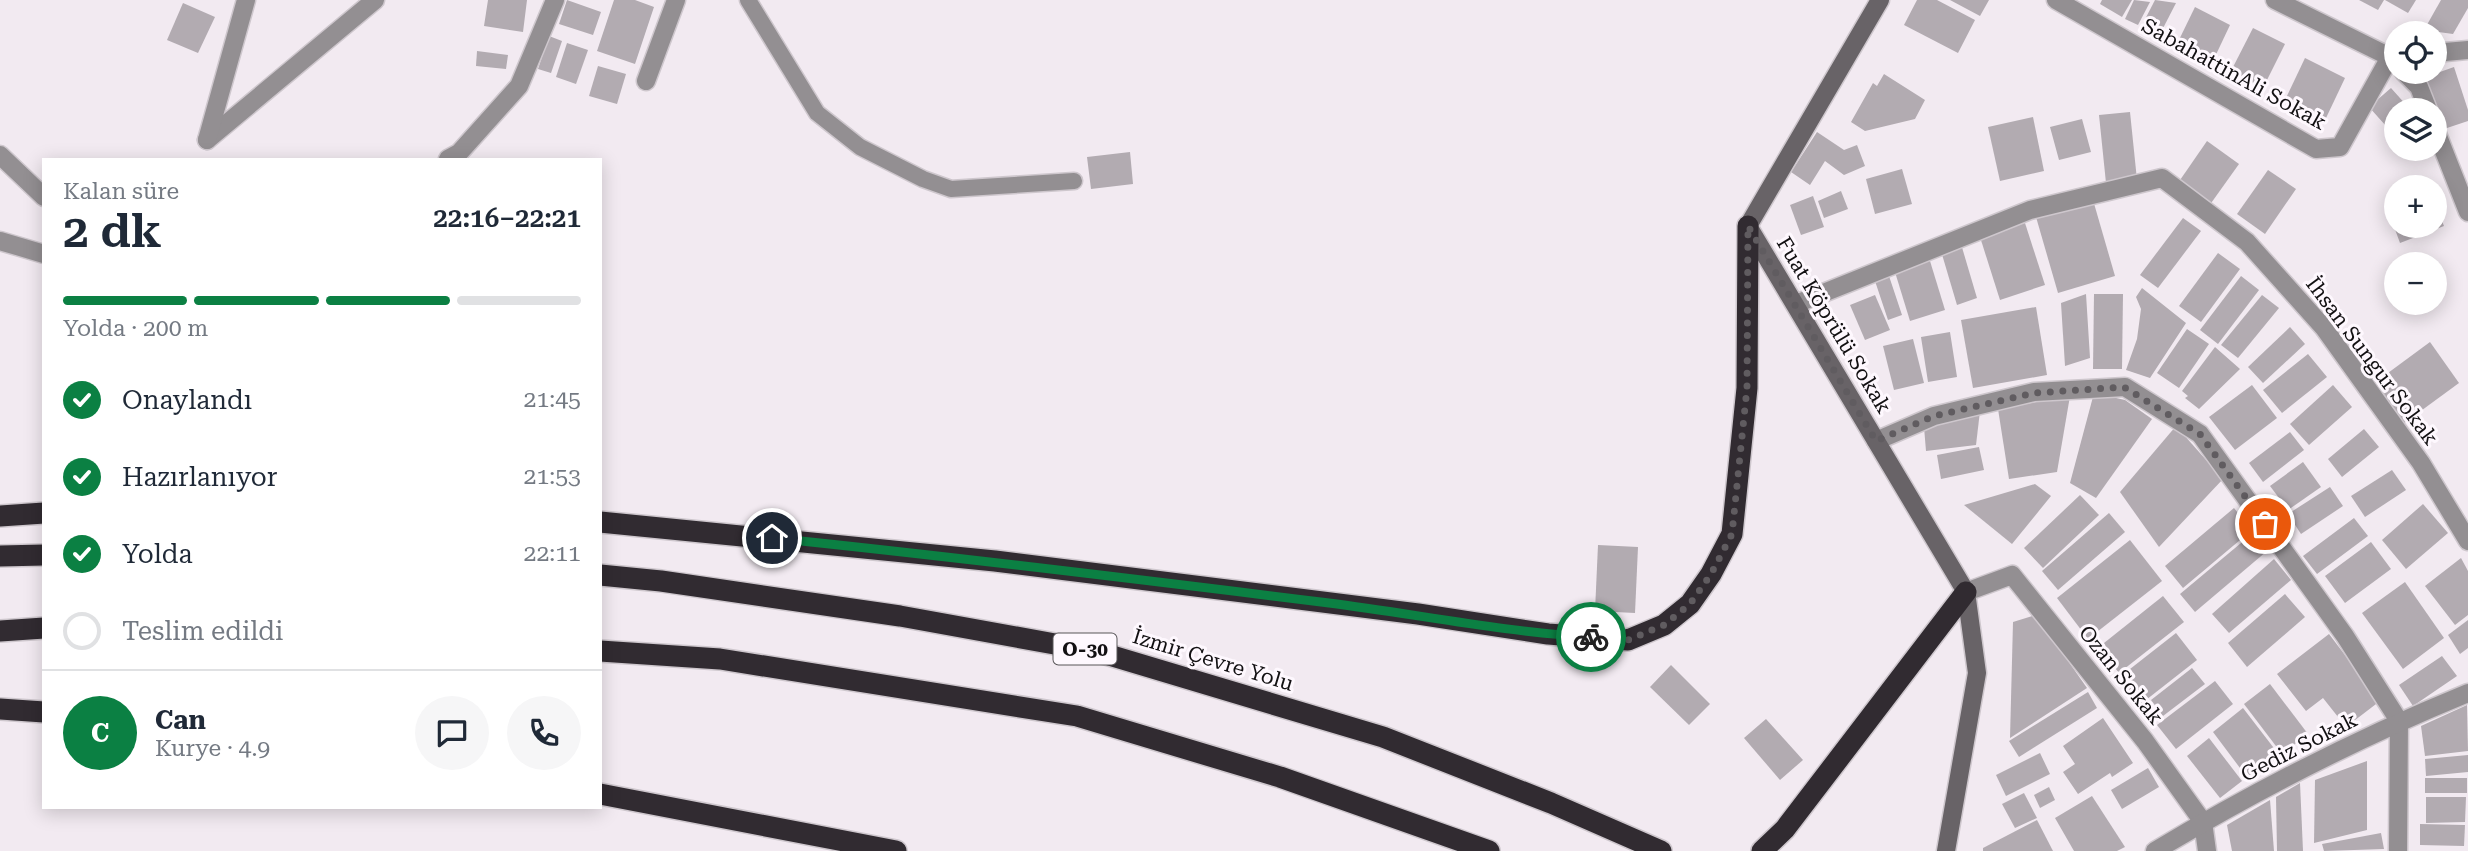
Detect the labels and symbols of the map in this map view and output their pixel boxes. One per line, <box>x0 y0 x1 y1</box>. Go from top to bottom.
street label: SabahattinAli Sokak <box>2138 13 2330 135</box>
street label: Fuat Köprülü Sokak <box>1772 232 1896 418</box>
street label: İhsan Sungur Sokak <box>2301 272 2443 450</box>
pin <box>2235 494 2295 554</box>
pin <box>742 508 802 568</box>
courier <box>1556 602 1626 672</box>
street label: Ozan Sokak <box>2074 621 2168 729</box>
street label: İzmir Çevre Yolu <box>1130 624 1296 696</box>
road number: O-30 <box>1054 634 1116 664</box>
street label: Gediz Sokak <box>2237 707 2361 787</box>

